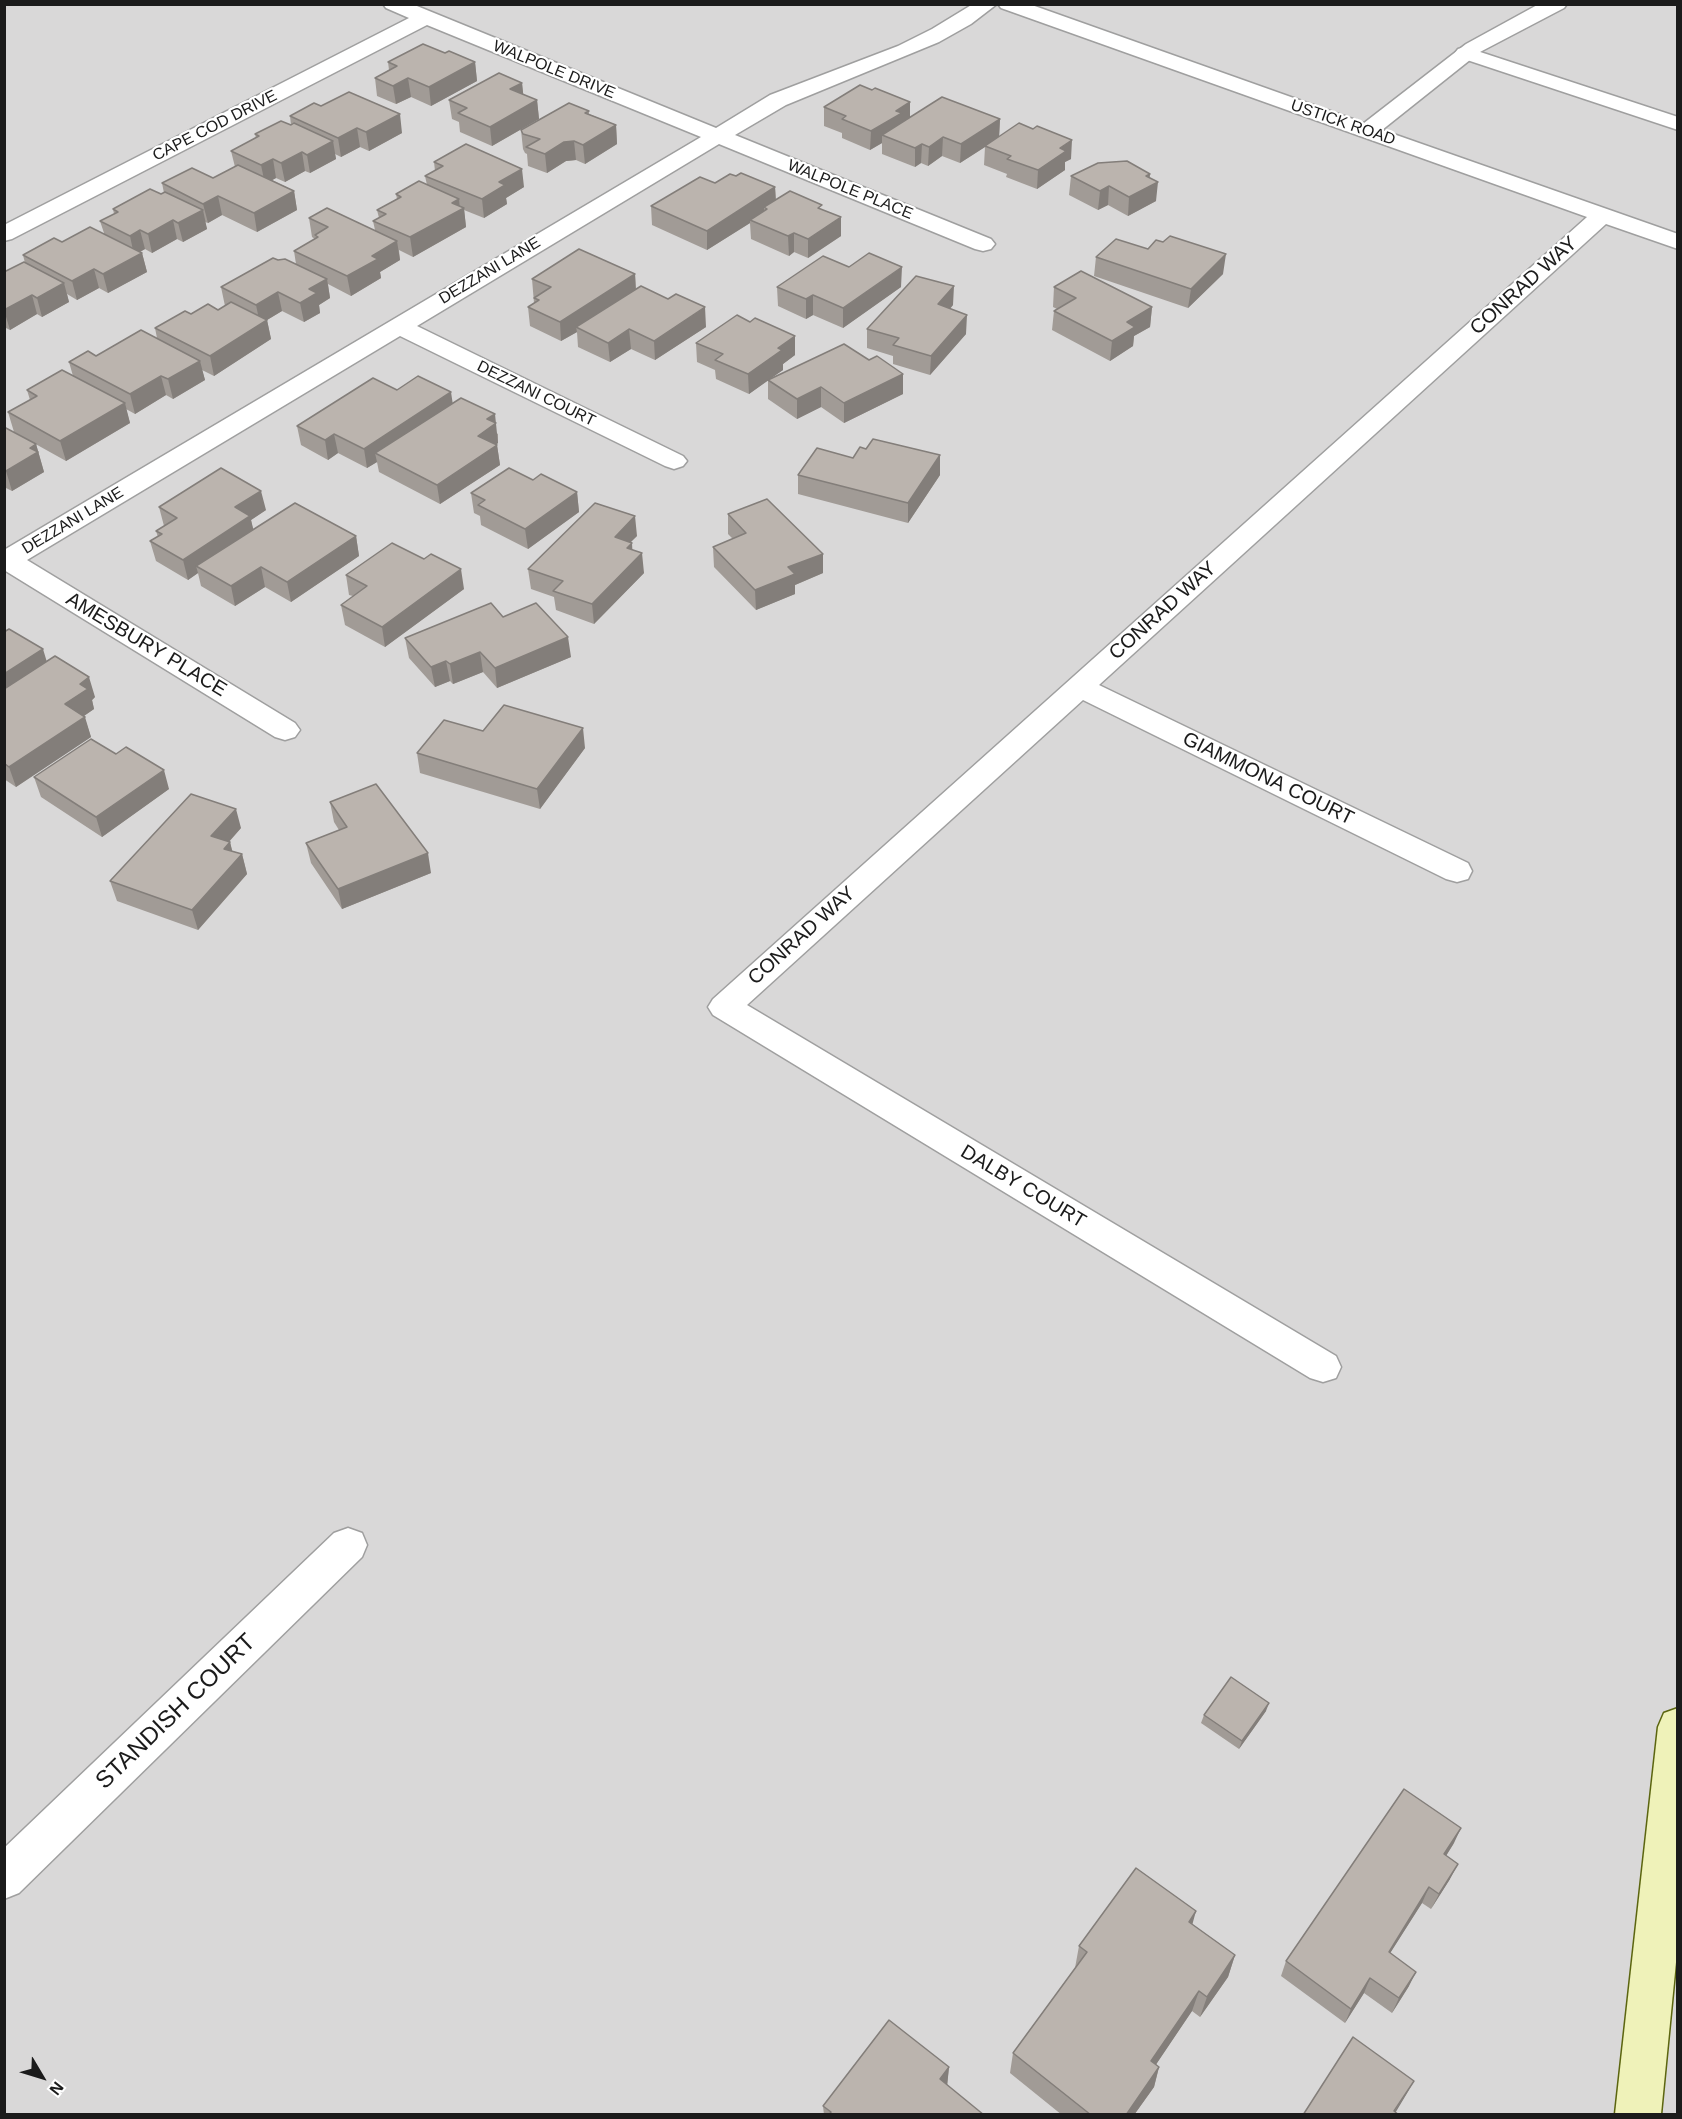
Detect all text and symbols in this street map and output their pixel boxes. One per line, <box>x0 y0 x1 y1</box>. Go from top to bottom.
street label: WALPOLE DRIVE <box>490 37 618 103</box>
street label: CAPE COD DRIVE <box>150 86 280 166</box>
street label: USTICK ROAD <box>1288 96 1398 150</box>
street label: WALPOLE PLACE <box>784 156 916 224</box>
street label: CONRAD WAY <box>1466 232 1582 340</box>
street label: DEZZANI LANE <box>436 233 544 309</box>
street label: DEZZANI COURT <box>474 357 598 431</box>
street label: DEZZANI LANE <box>19 483 127 559</box>
street label: CONRAD WAY <box>1105 557 1221 665</box>
street label: AMESBURY PLACE <box>61 588 231 702</box>
street label: GIAMMONA COURT <box>1179 727 1357 831</box>
street label: CONRAD WAY <box>744 882 860 990</box>
street label: DALBY COURT <box>956 1140 1090 1234</box>
street label: STANDISH COURT <box>90 1628 262 1796</box>
north arrow <box>12 2047 72 2107</box>
text: N <box>46 2079 67 2098</box>

